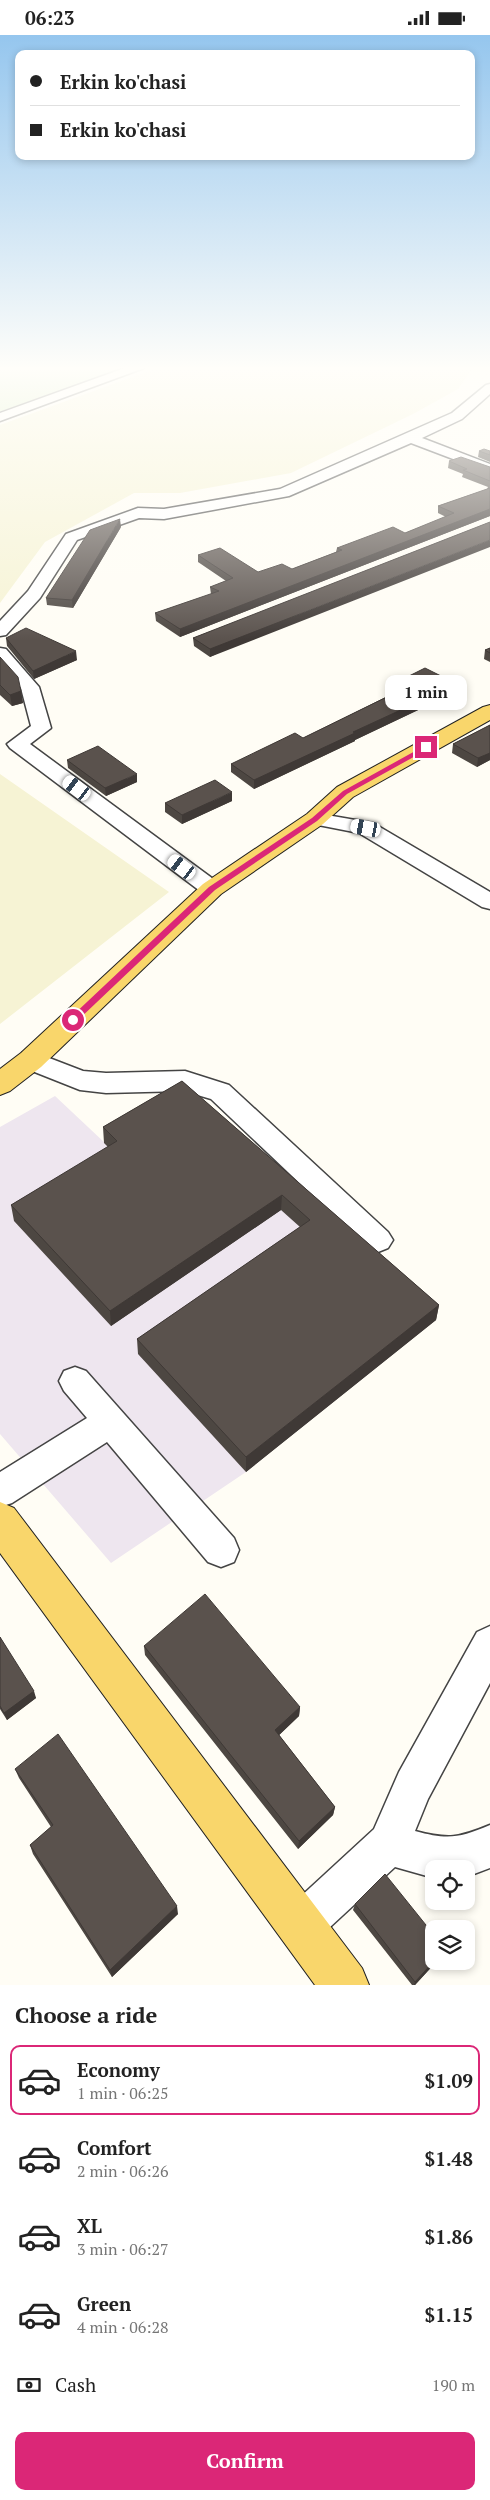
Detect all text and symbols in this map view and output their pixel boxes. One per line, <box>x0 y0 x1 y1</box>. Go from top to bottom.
text: 06:23 <box>25 5 74 30</box>
text: Erkin ko'chasi <box>60 69 186 94</box>
text: Erkin ko'chasi <box>60 117 186 142</box>
callout: 1 min <box>385 675 467 709</box>
text: 1 min <box>404 681 448 703</box>
route end <box>415 736 437 758</box>
car <box>60 773 93 803</box>
car <box>349 818 382 838</box>
car <box>165 852 198 882</box>
route start <box>62 1009 84 1031</box>
map controls <box>425 1860 475 1970</box>
button: locate <box>425 1860 475 1910</box>
button: layers <box>425 1920 475 1970</box>
text: Choose a ride <box>15 2000 157 2029</box>
text: Economy <box>77 2057 160 2082</box>
icon: car <box>17 2058 62 2103</box>
text: $1.09 <box>424 2068 473 2093</box>
text: 1 min · 06:25 <box>77 2082 169 2104</box>
text: Comfort <box>77 2135 152 2160</box>
icon: car <box>17 2136 62 2181</box>
text: $1.48 <box>424 2146 473 2171</box>
text: 2 min · 06:26 <box>77 2160 169 2182</box>
text: XL <box>77 2213 102 2238</box>
icon: car <box>17 2214 62 2259</box>
text: $1.86 <box>424 2224 473 2249</box>
text: 3 min · 06:27 <box>77 2238 169 2260</box>
text: Green <box>77 2291 131 2316</box>
icon: car <box>17 2292 62 2337</box>
text: $1.15 <box>424 2302 473 2327</box>
text: 4 min · 06:28 <box>77 2316 169 2338</box>
icon: cash <box>15 2371 43 2399</box>
text: Cash <box>55 2372 96 2397</box>
text: 190 m <box>432 2374 475 2396</box>
button: Confirm <box>15 2432 475 2490</box>

